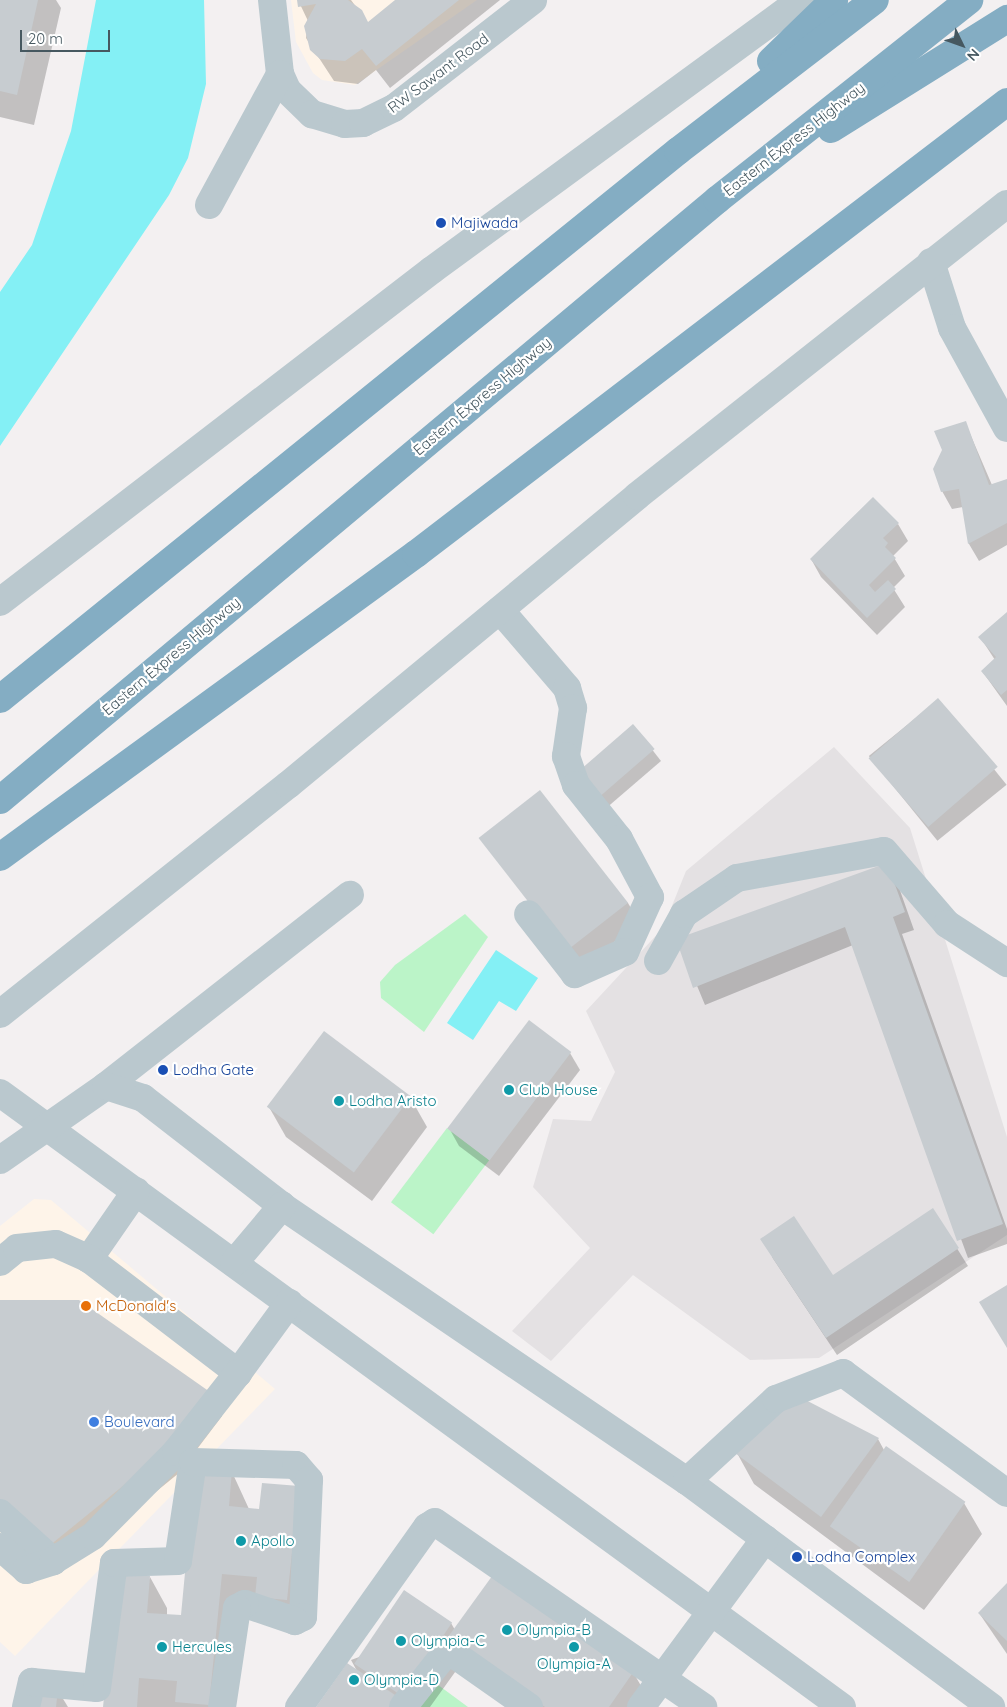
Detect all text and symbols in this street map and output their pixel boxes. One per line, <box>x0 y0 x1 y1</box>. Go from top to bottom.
scale bar <box>22 20 112 52</box>
north arrow <box>937 20 987 70</box>
text: 20 m <box>28 29 63 48</box>
street label: RW Sawant Road <box>384 29 492 117</box>
text: N <box>963 45 983 65</box>
street label: Eastern Express Highway <box>720 78 868 200</box>
place label: Majiwada <box>451 214 518 232</box>
marker: Majiwada <box>435 217 447 229</box>
street label: Eastern Express Highway <box>409 333 555 459</box>
street label: Eastern Express Highway <box>98 593 244 719</box>
place label: Lodha Gate <box>173 1061 254 1079</box>
marker: Lodha Gate <box>157 1064 169 1076</box>
place label: Club House <box>519 1081 598 1099</box>
marker: Club House <box>503 1084 515 1096</box>
place label: Lodha Aristo <box>349 1092 437 1110</box>
marker: Lodha Aristo <box>333 1095 345 1107</box>
place label: McDonald's <box>96 1297 176 1315</box>
marker: McDonald's <box>80 1300 92 1312</box>
place label: Boulevard <box>104 1413 175 1431</box>
marker: Boulevard <box>88 1416 100 1428</box>
place label: Apollo <box>251 1532 295 1550</box>
marker: Apollo <box>235 1535 247 1547</box>
place label: Lodha Complex <box>807 1548 915 1566</box>
marker: Lodha Complex <box>791 1551 803 1563</box>
place label: Olympia-B <box>517 1621 591 1639</box>
marker: Olympia-B <box>501 1624 513 1636</box>
place label: Olympia-C <box>411 1632 485 1650</box>
marker: Olympia-C <box>395 1635 407 1647</box>
place label: Hercules <box>172 1638 232 1656</box>
marker: Hercules <box>156 1641 168 1653</box>
marker: Olympia-A <box>568 1641 580 1653</box>
place label: Olympia-A <box>537 1655 611 1673</box>
place label: Olympia-D <box>364 1671 439 1689</box>
marker: Olympia-D <box>348 1674 360 1686</box>

